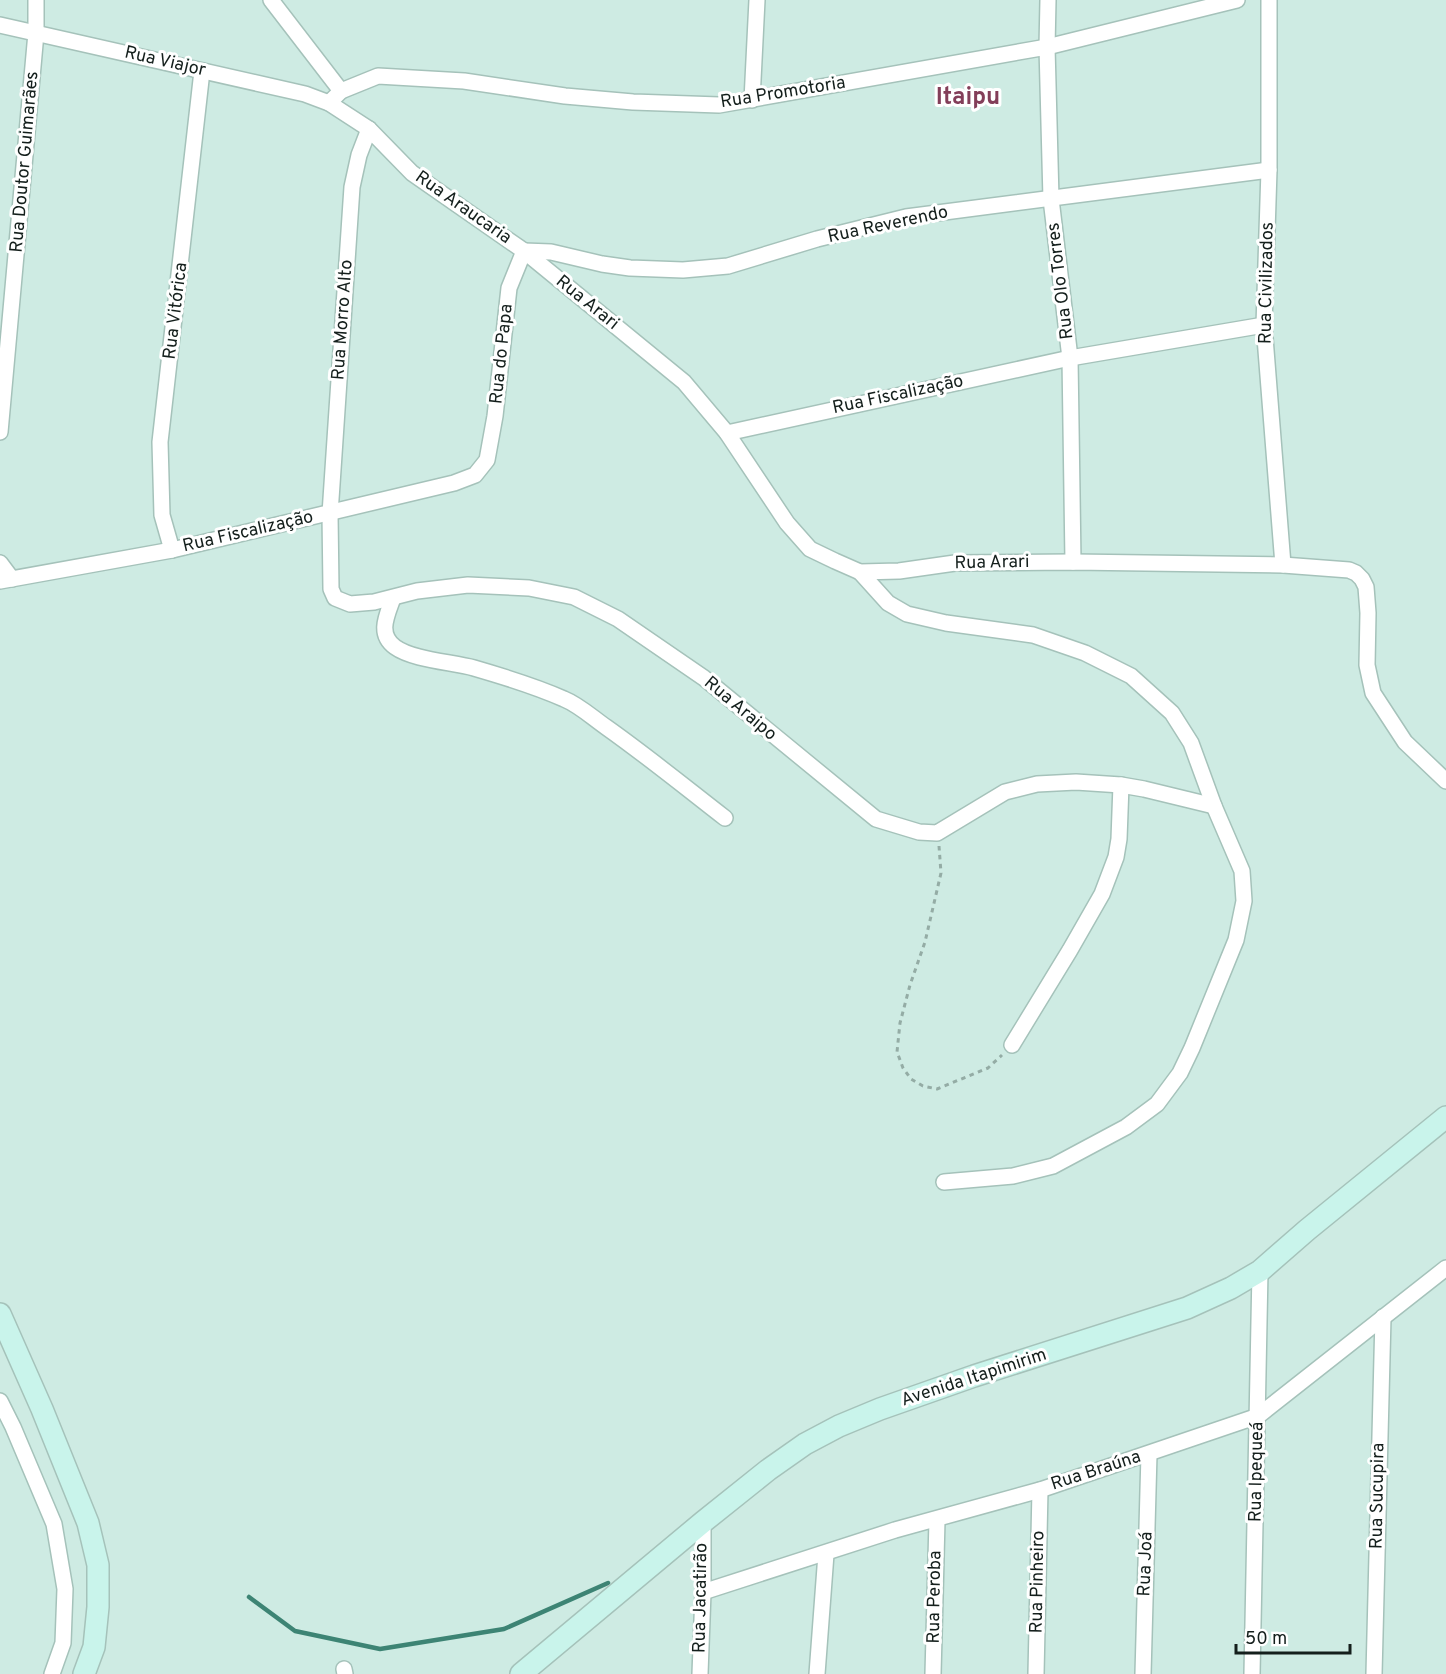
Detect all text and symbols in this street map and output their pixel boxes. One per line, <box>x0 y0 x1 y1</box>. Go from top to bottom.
street label: Rua Viajor <box>122 41 208 83</box>
street label: Rua Doutor Guimarães <box>6 70 44 254</box>
street label: Rua Promotoria <box>719 72 847 114</box>
district label: Itaipu <box>936 83 1000 113</box>
street label: Rua Araucaria <box>410 166 516 250</box>
street label: Rua Reverendo <box>826 201 950 249</box>
street label: Rua Olo Torres <box>1042 221 1080 341</box>
street label: Rua Civilizados <box>1254 222 1280 344</box>
street label: Rua Morro Alto <box>327 259 359 381</box>
street label: Rua Vitórica <box>159 261 193 361</box>
street label: Rua Arari <box>551 270 623 336</box>
street label: Rua do Papa <box>485 303 519 405</box>
street label: Rua Fiscalização <box>830 370 966 420</box>
street label: Rua Fiscalização <box>180 506 316 558</box>
street label: Rua Arari <box>954 551 1030 575</box>
street label: Rua Araipo <box>699 672 781 746</box>
street label: Avenida Itapimirim <box>898 1344 1050 1412</box>
street label: Rua Ipequeá <box>1245 1422 1269 1522</box>
street label: Rua Sucupira <box>1366 1443 1390 1549</box>
street label: Rua Braúna <box>1048 1446 1144 1496</box>
street label: Rua Pinheiro <box>1026 1530 1050 1634</box>
street label: Rua Joá <box>1133 1531 1159 1597</box>
street label: Rua Jacatirão <box>689 1543 713 1653</box>
street label: Rua Peroba <box>923 1550 947 1644</box>
scale bar <box>1236 1617 1350 1655</box>
text: 50 m <box>1245 1628 1287 1651</box>

